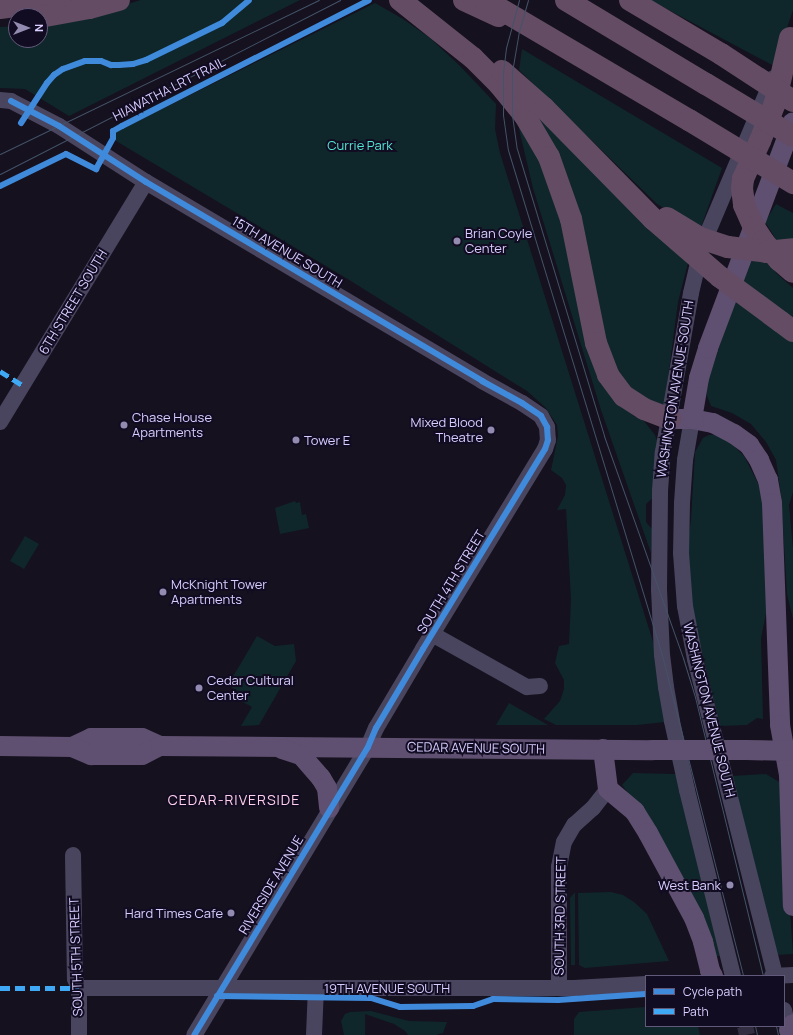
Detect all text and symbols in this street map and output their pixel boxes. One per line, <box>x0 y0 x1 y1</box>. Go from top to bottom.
north arrow <box>8 8 48 48</box>
text: N <box>32 24 47 32</box>
street label: HIAWATHA LRT TRAIL <box>110 54 228 124</box>
park label: Currie Park <box>327 137 393 153</box>
street label: 15TH AVENUE SOUTH <box>229 213 345 291</box>
place label: Brian Coyle Center <box>465 226 532 257</box>
marker: Brian Coyle Center <box>452 236 462 246</box>
street label: 6TH STREET SOUTH <box>35 247 111 357</box>
street label: WASHINGTON AVENUE SOUTH <box>653 299 697 479</box>
place label: Chase House Apartments <box>132 410 212 441</box>
place label: Mixed Blood Theatre <box>410 415 483 446</box>
marker: Chase House Apartments <box>119 420 129 430</box>
marker: Mixed Blood Theatre <box>486 425 496 435</box>
place label: Tower E <box>304 432 350 448</box>
marker: Tower E <box>291 435 301 445</box>
street label: SOUTH 4TH STREET <box>414 527 488 637</box>
place label: McKnight Tower Apartments <box>171 577 267 608</box>
marker: McKnight Tower Apartments <box>158 587 168 597</box>
street label: WASHINGTON AVENUE SOUTH <box>680 621 738 799</box>
place label: Cedar Cultural Center <box>207 673 294 704</box>
marker: Cedar Cultural Center <box>194 683 204 693</box>
street label: CEDAR AVENUE SOUTH <box>407 739 545 757</box>
district label: CEDAR-RIVERSIDE <box>168 792 300 808</box>
street label: RIVERSIDE AVENUE <box>235 833 307 937</box>
street label: SOUTH 3RD STREET <box>551 856 569 976</box>
place label: West Bank <box>658 877 721 893</box>
marker: West Bank <box>724 879 736 891</box>
street label: SOUTH 5TH STREET <box>66 897 86 1017</box>
place label: Hard Times Cafe <box>125 905 223 921</box>
marker: Hard Times Cafe <box>226 908 236 918</box>
legend <box>645 975 785 1027</box>
street label: 19TH AVENUE SOUTH <box>324 980 450 996</box>
text: Cycle path <box>683 983 742 1000</box>
text: Path <box>683 1003 709 1020</box>

